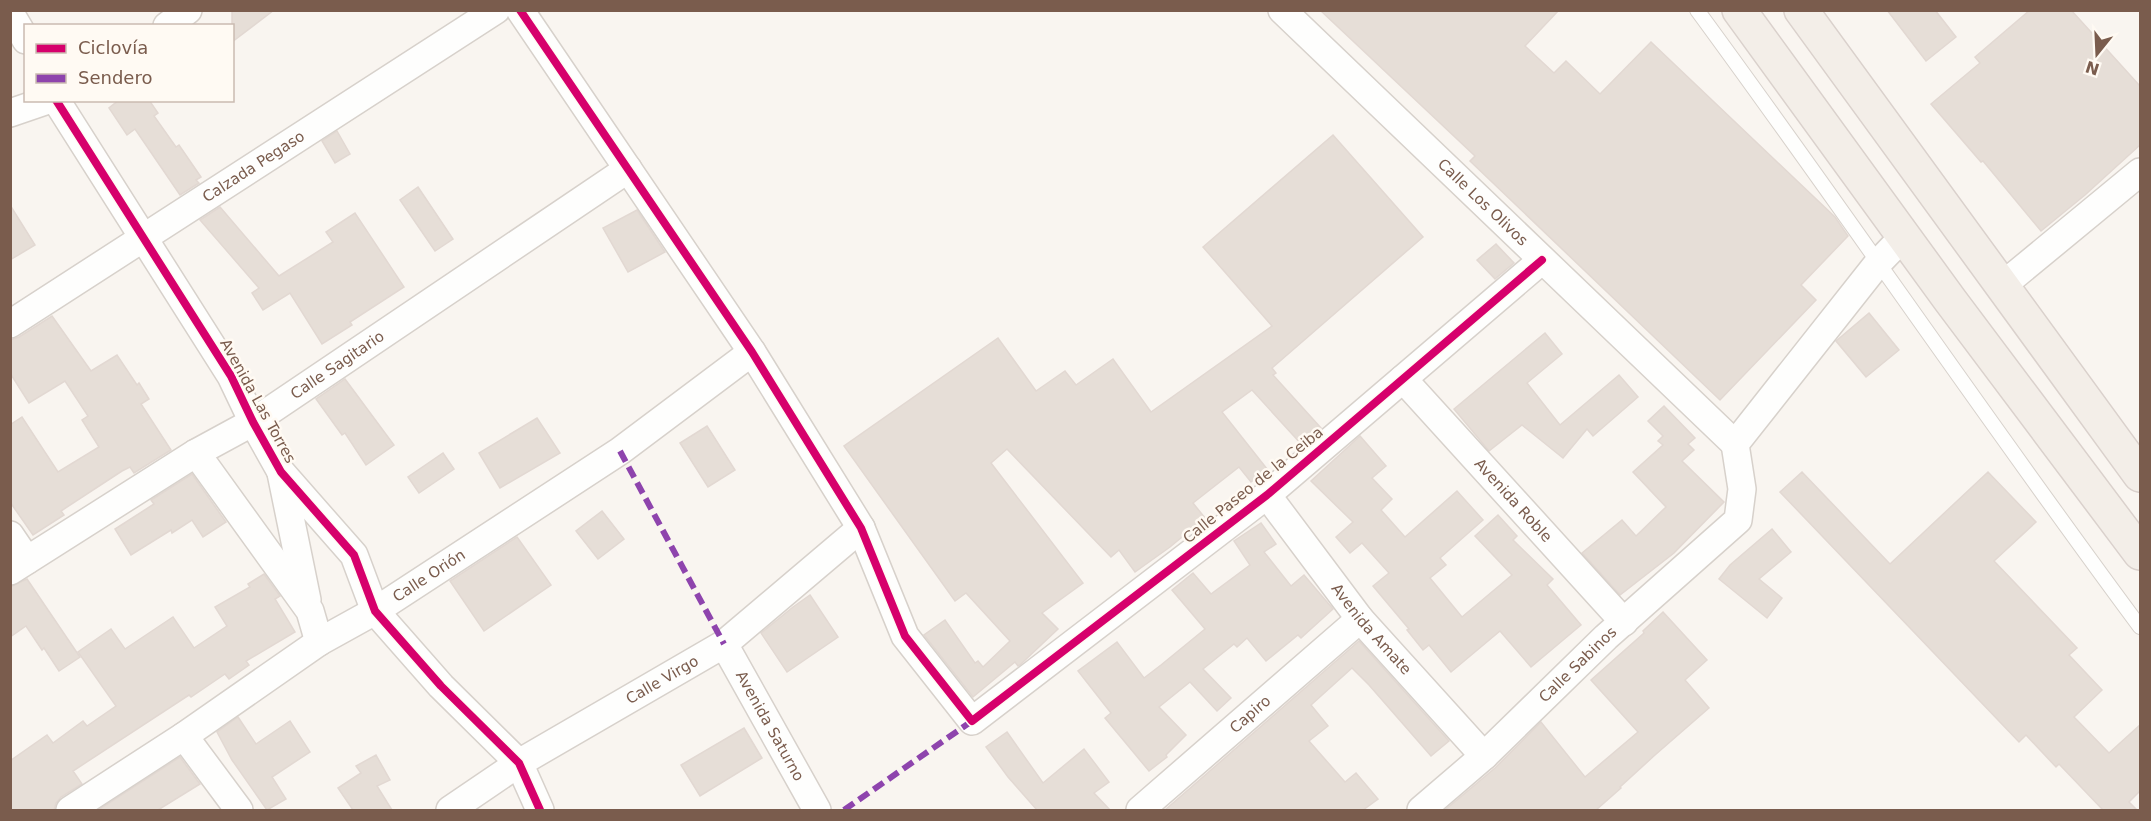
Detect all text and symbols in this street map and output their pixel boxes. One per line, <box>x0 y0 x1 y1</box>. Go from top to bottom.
legend <box>24 24 234 102</box>
north arrow <box>2067 24 2127 84</box>
text: Ciclovía <box>78 37 148 58</box>
text: N <box>2083 57 2102 79</box>
text: Sendero <box>78 67 152 88</box>
street label: Calzada Pegaso <box>199 127 308 206</box>
street label: Calle Los Olivos <box>1434 155 1532 250</box>
street label: Calle Sagitario <box>287 327 388 403</box>
street label: Avenida Las Torres <box>216 336 300 466</box>
street label: Calle Paseo de la Ceiba <box>1179 423 1327 547</box>
street label: Avenida Roble <box>1471 455 1556 546</box>
street label: Calle Orión <box>389 545 469 606</box>
street label: Avenida Amate <box>1328 580 1415 678</box>
street label: Calle Sabinos <box>1535 623 1620 706</box>
street label: Calle Virgo <box>623 652 702 708</box>
street label: Avenida Saturno <box>732 668 808 784</box>
street label: Capiro <box>1226 692 1274 737</box>

